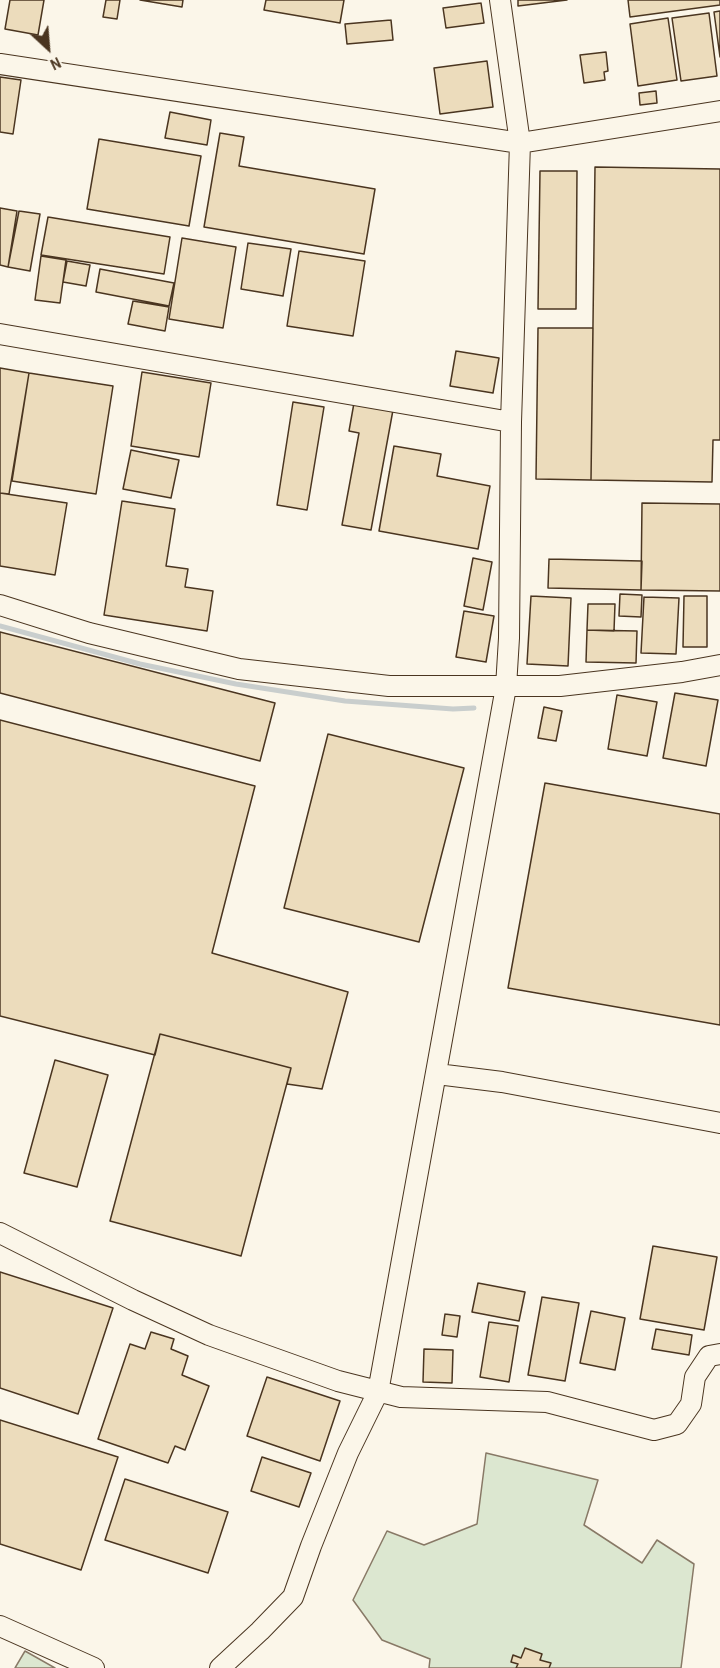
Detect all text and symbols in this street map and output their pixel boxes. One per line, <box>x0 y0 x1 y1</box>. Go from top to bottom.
north arrow <box>18 18 78 78</box>
text: N <box>47 52 65 76</box>

